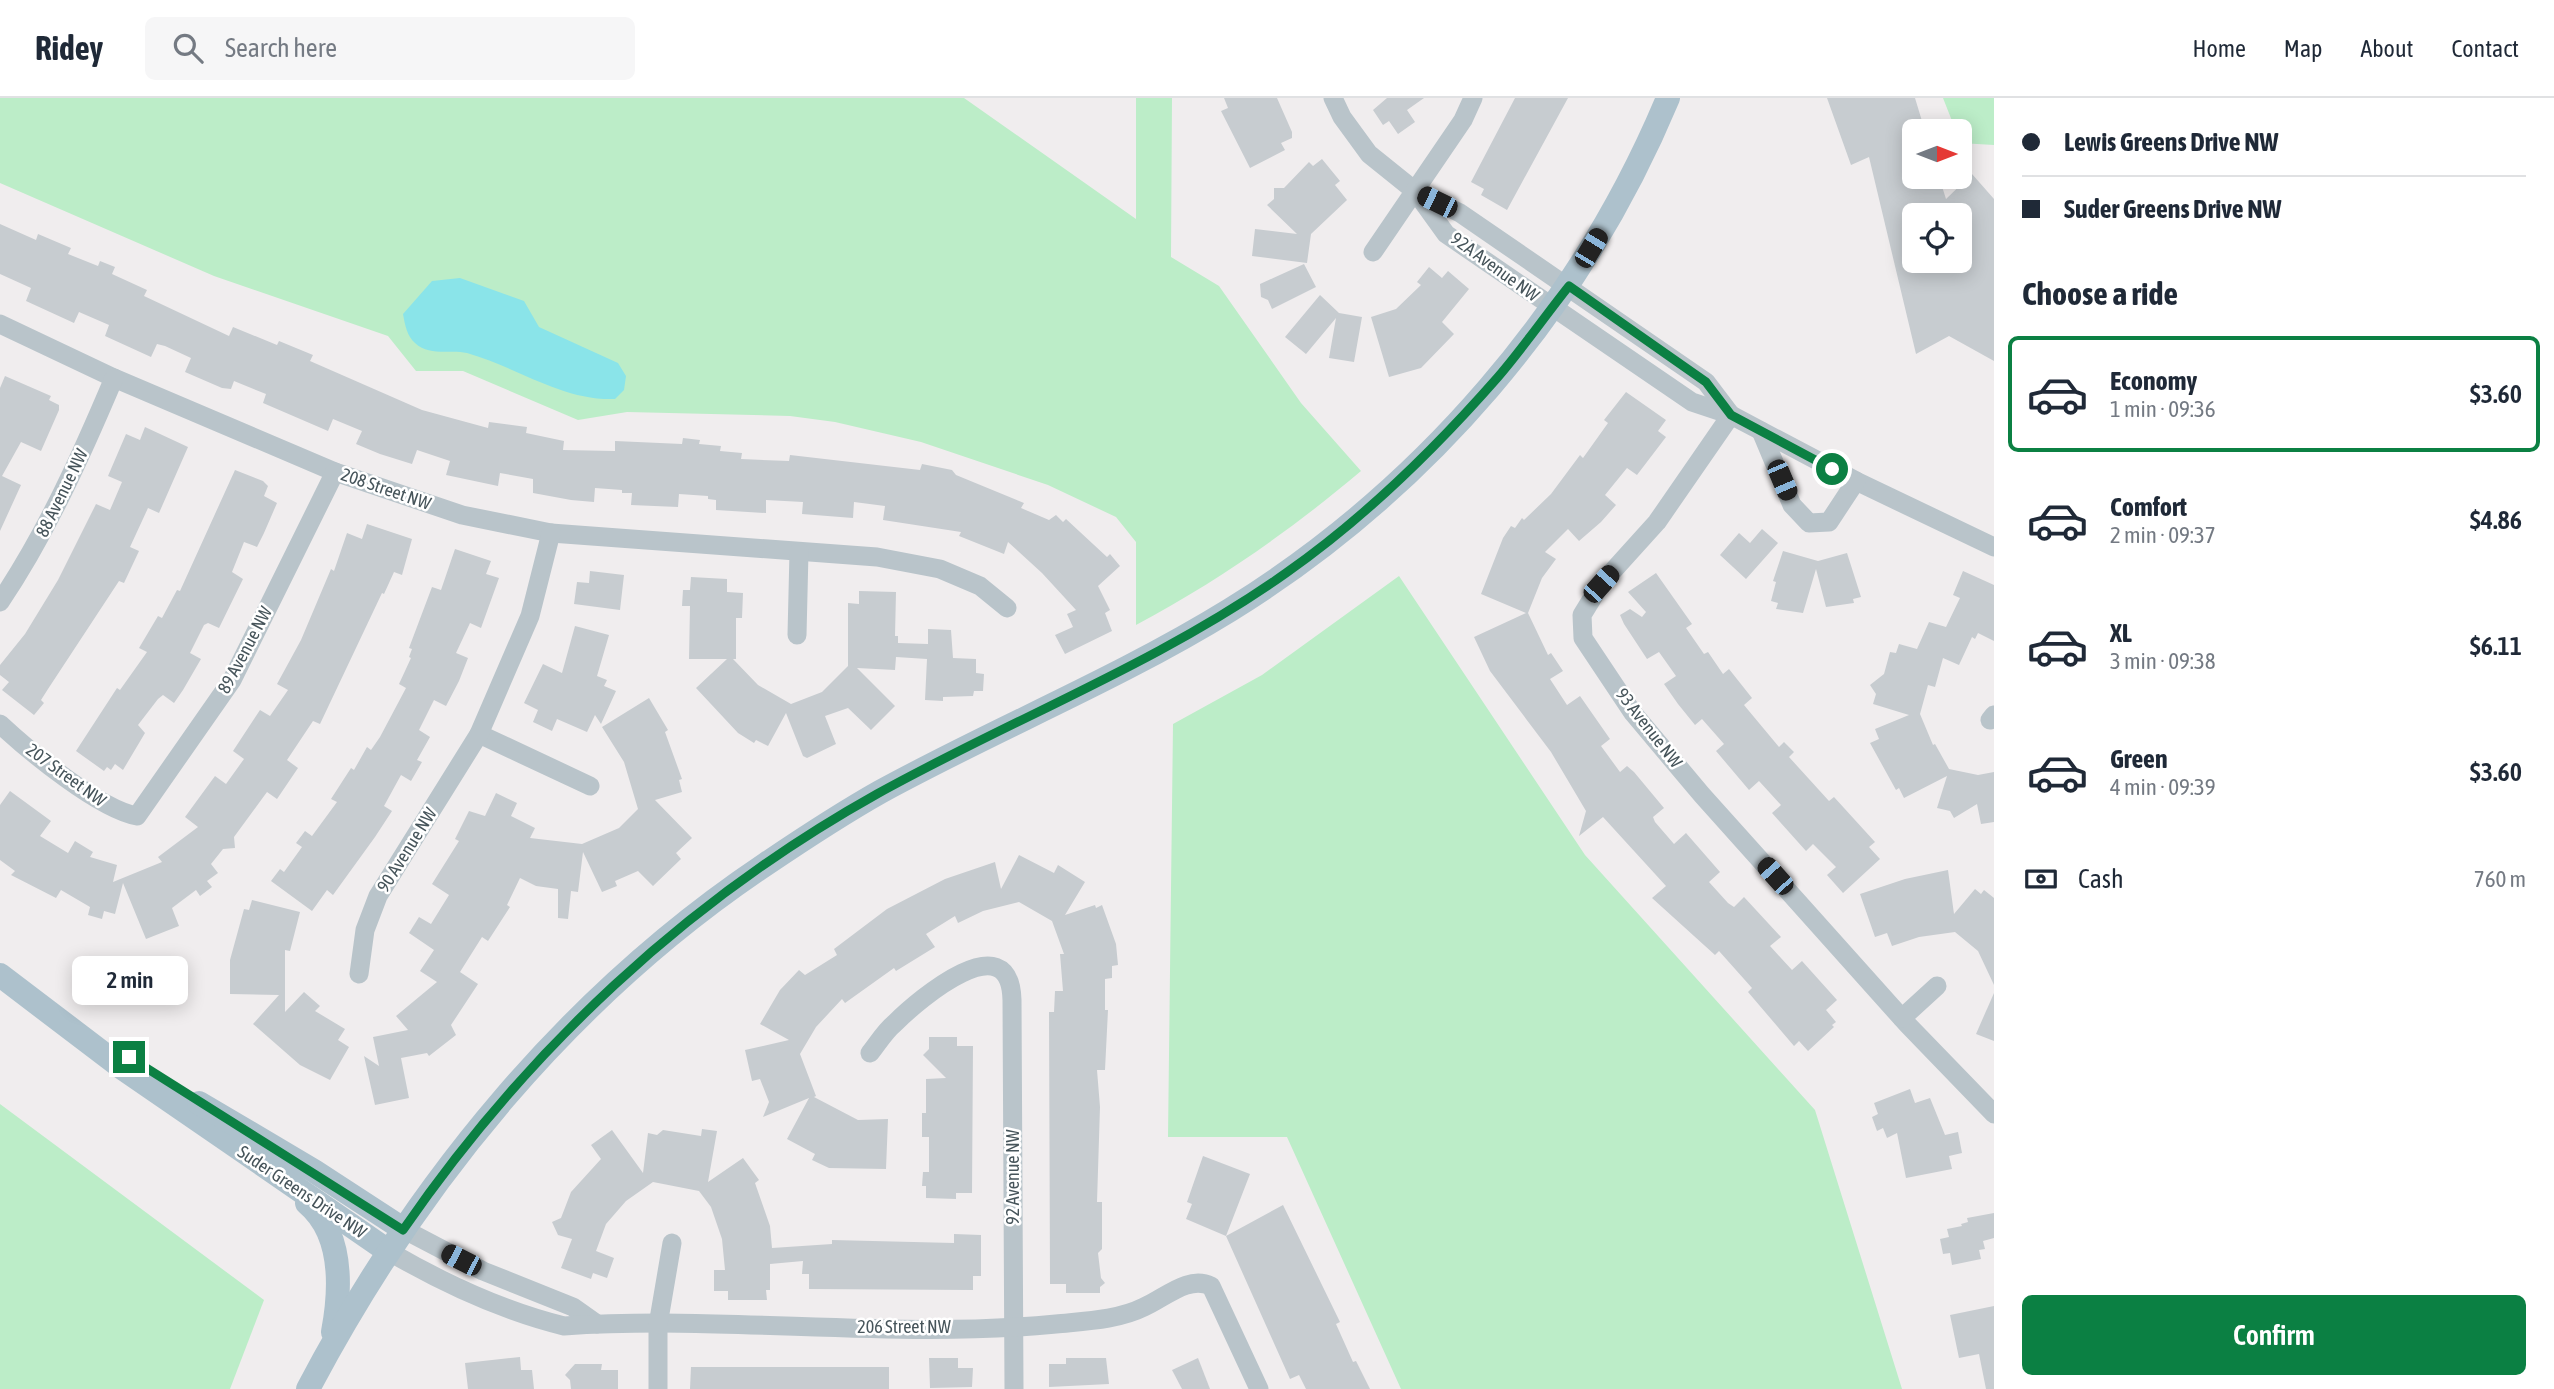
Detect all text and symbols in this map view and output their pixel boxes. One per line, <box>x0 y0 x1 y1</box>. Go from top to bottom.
search box <box>145 17 635 80</box>
text: Ridey <box>35 29 103 67</box>
icon: search <box>169 29 207 67</box>
text: Search here <box>225 33 337 63</box>
text: Home <box>2192 35 2246 62</box>
text: Map <box>2284 35 2322 62</box>
text: About <box>2360 35 2413 62</box>
text: Contact <box>2451 35 2519 62</box>
north arrow <box>1902 119 1972 189</box>
map controls <box>1902 119 1972 273</box>
text: Lewis Greens Drive NW <box>2064 127 2278 157</box>
car <box>1414 183 1461 221</box>
text: Suder Greens Drive NW <box>2064 194 2281 224</box>
button: locate <box>1902 203 1972 273</box>
car <box>1572 225 1611 271</box>
street label: 92A Avenue NW <box>1447 227 1544 306</box>
text: Choose a ride <box>2022 275 2178 312</box>
icon: car <box>2026 363 2089 426</box>
text: Economy <box>2110 366 2197 396</box>
text: $3.60 <box>2470 379 2522 409</box>
text: 1 min · 09:36 <box>2110 396 2216 422</box>
street label: 88 Avenue NW <box>31 445 92 540</box>
route start <box>1816 453 1848 485</box>
car <box>1765 457 1800 503</box>
street label: 208 Street NW <box>339 463 434 514</box>
icon: car <box>2026 489 2089 552</box>
text: Comfort <box>2110 492 2187 522</box>
text: $4.86 <box>2470 505 2522 535</box>
text: 2 min · 09:37 <box>2110 522 2216 548</box>
car <box>1580 561 1623 607</box>
street label: 89 Avenue NW <box>213 603 276 697</box>
icon: car <box>2026 615 2089 678</box>
text: XL <box>2110 618 2132 648</box>
text: $6.11 <box>2470 631 2522 661</box>
text: 3 min · 09:38 <box>2110 648 2216 674</box>
street label: 93 Avenue NW <box>1612 684 1687 772</box>
street label: 207 Street NW <box>22 739 110 811</box>
icon: car <box>2026 741 2089 804</box>
text: Green <box>2110 744 2168 774</box>
text: $3.60 <box>2470 757 2522 787</box>
text: 4 min · 09:39 <box>2110 774 2216 800</box>
street label: 90 Avenue NW <box>372 804 441 896</box>
car <box>1754 853 1797 899</box>
icon: cash <box>2022 860 2060 898</box>
text: Cash <box>2078 864 2124 894</box>
text: 760 m <box>2474 866 2526 892</box>
callout: 2 min <box>71 956 187 1004</box>
text: 2 min <box>107 967 153 993</box>
route end <box>113 1041 145 1073</box>
street label: 92 Avenue NW <box>1002 1129 1023 1225</box>
street label: Suder Greens Drive NW <box>234 1141 371 1242</box>
car <box>438 1241 485 1279</box>
button: Confirm <box>2022 1295 2526 1375</box>
street label: 206 Street NW <box>857 1316 951 1337</box>

